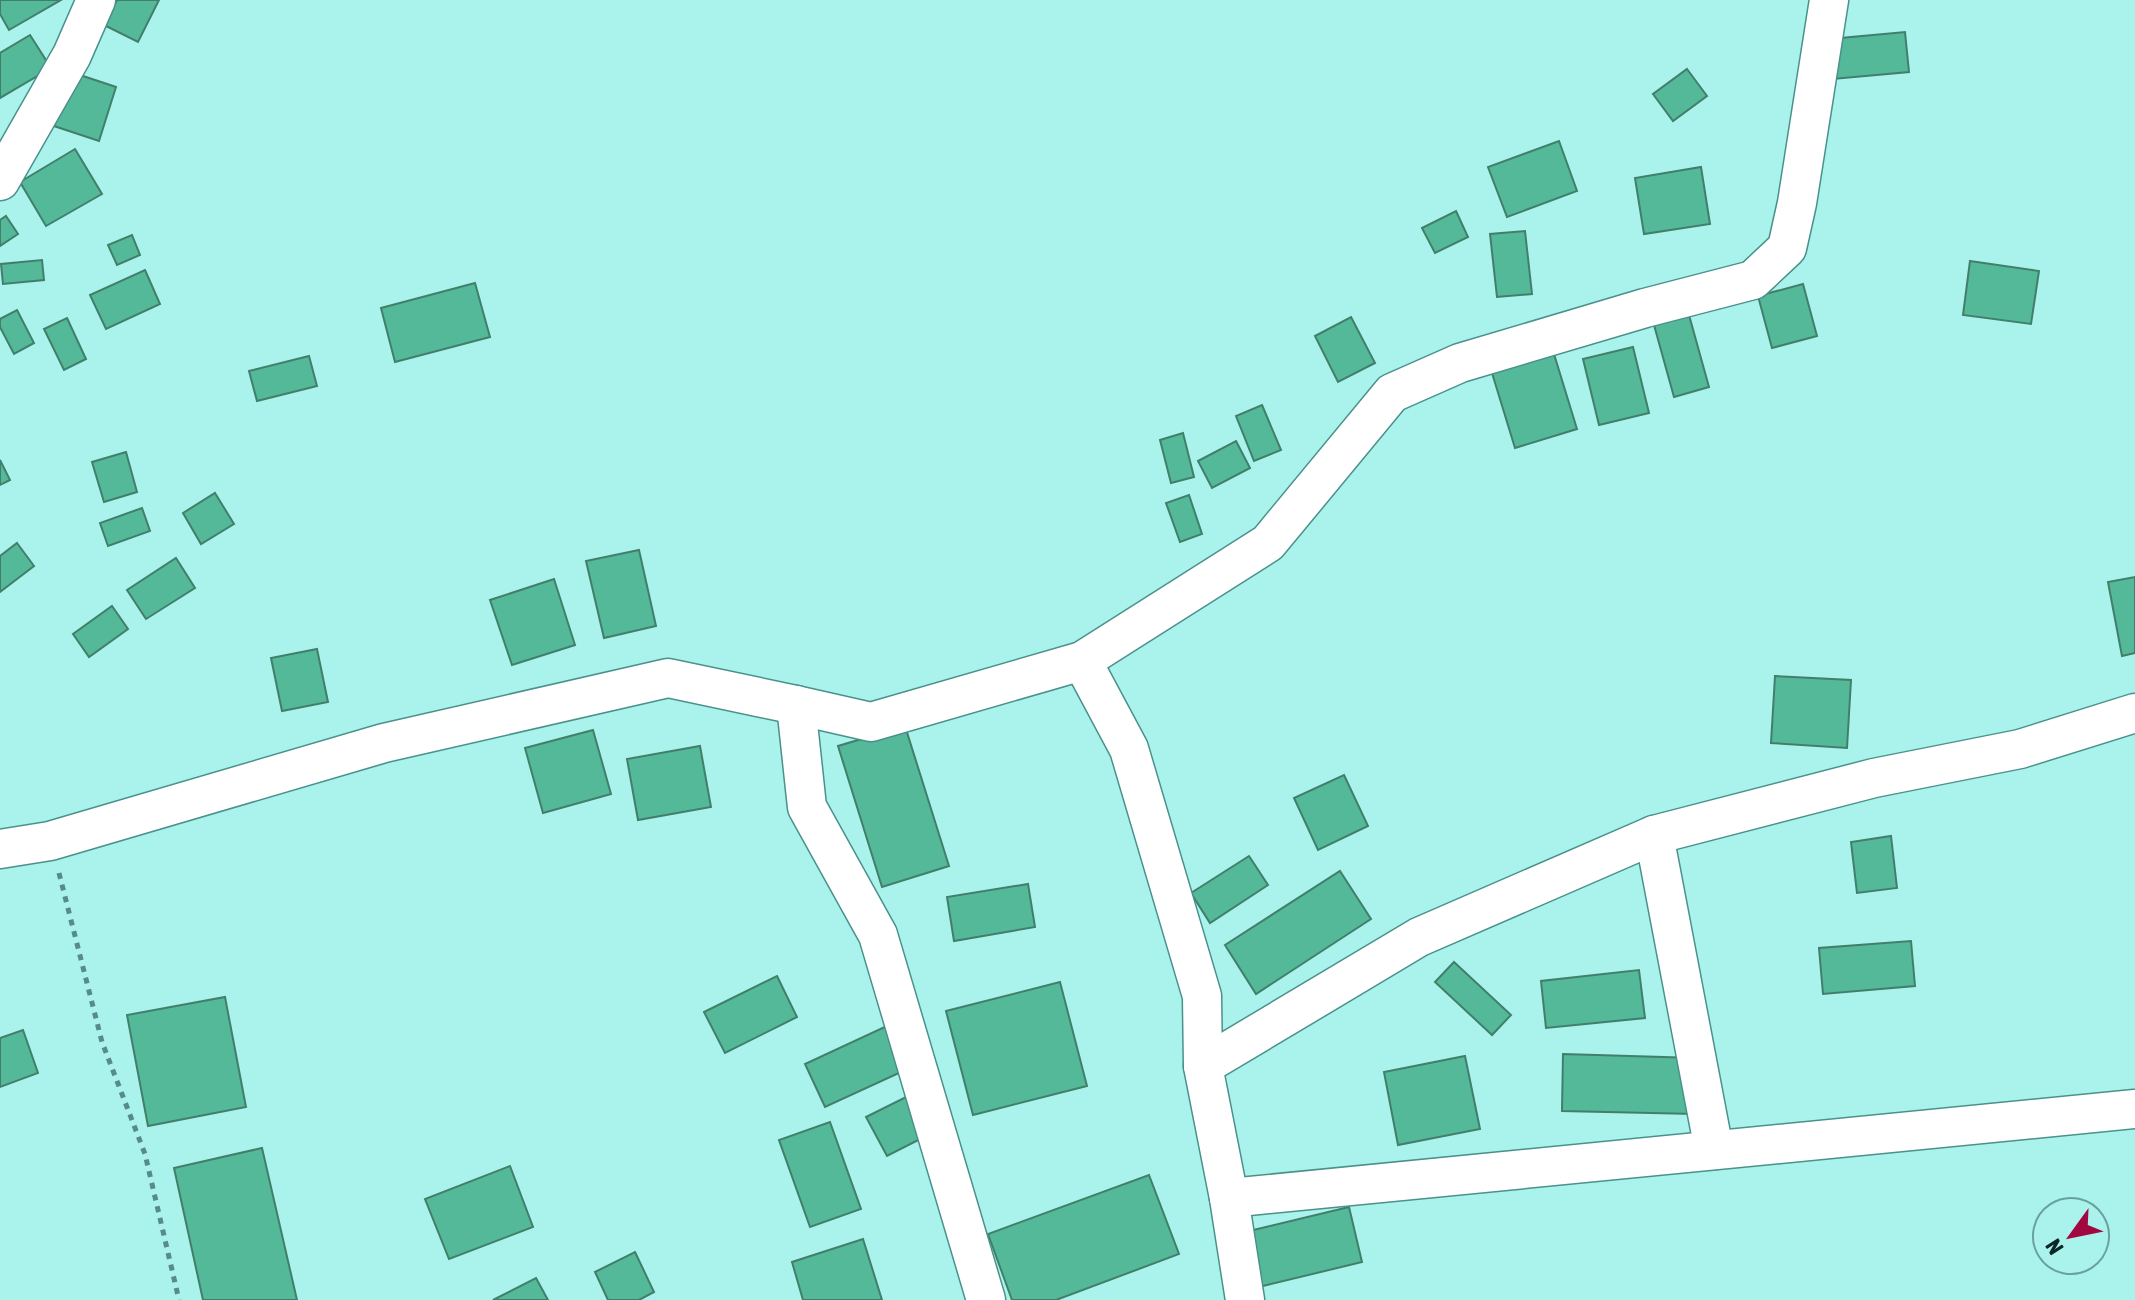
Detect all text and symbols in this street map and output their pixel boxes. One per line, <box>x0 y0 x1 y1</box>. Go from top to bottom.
north arrow <box>2031 1196 2111 1276</box>
text: N <box>2040 1234 2069 1259</box>

